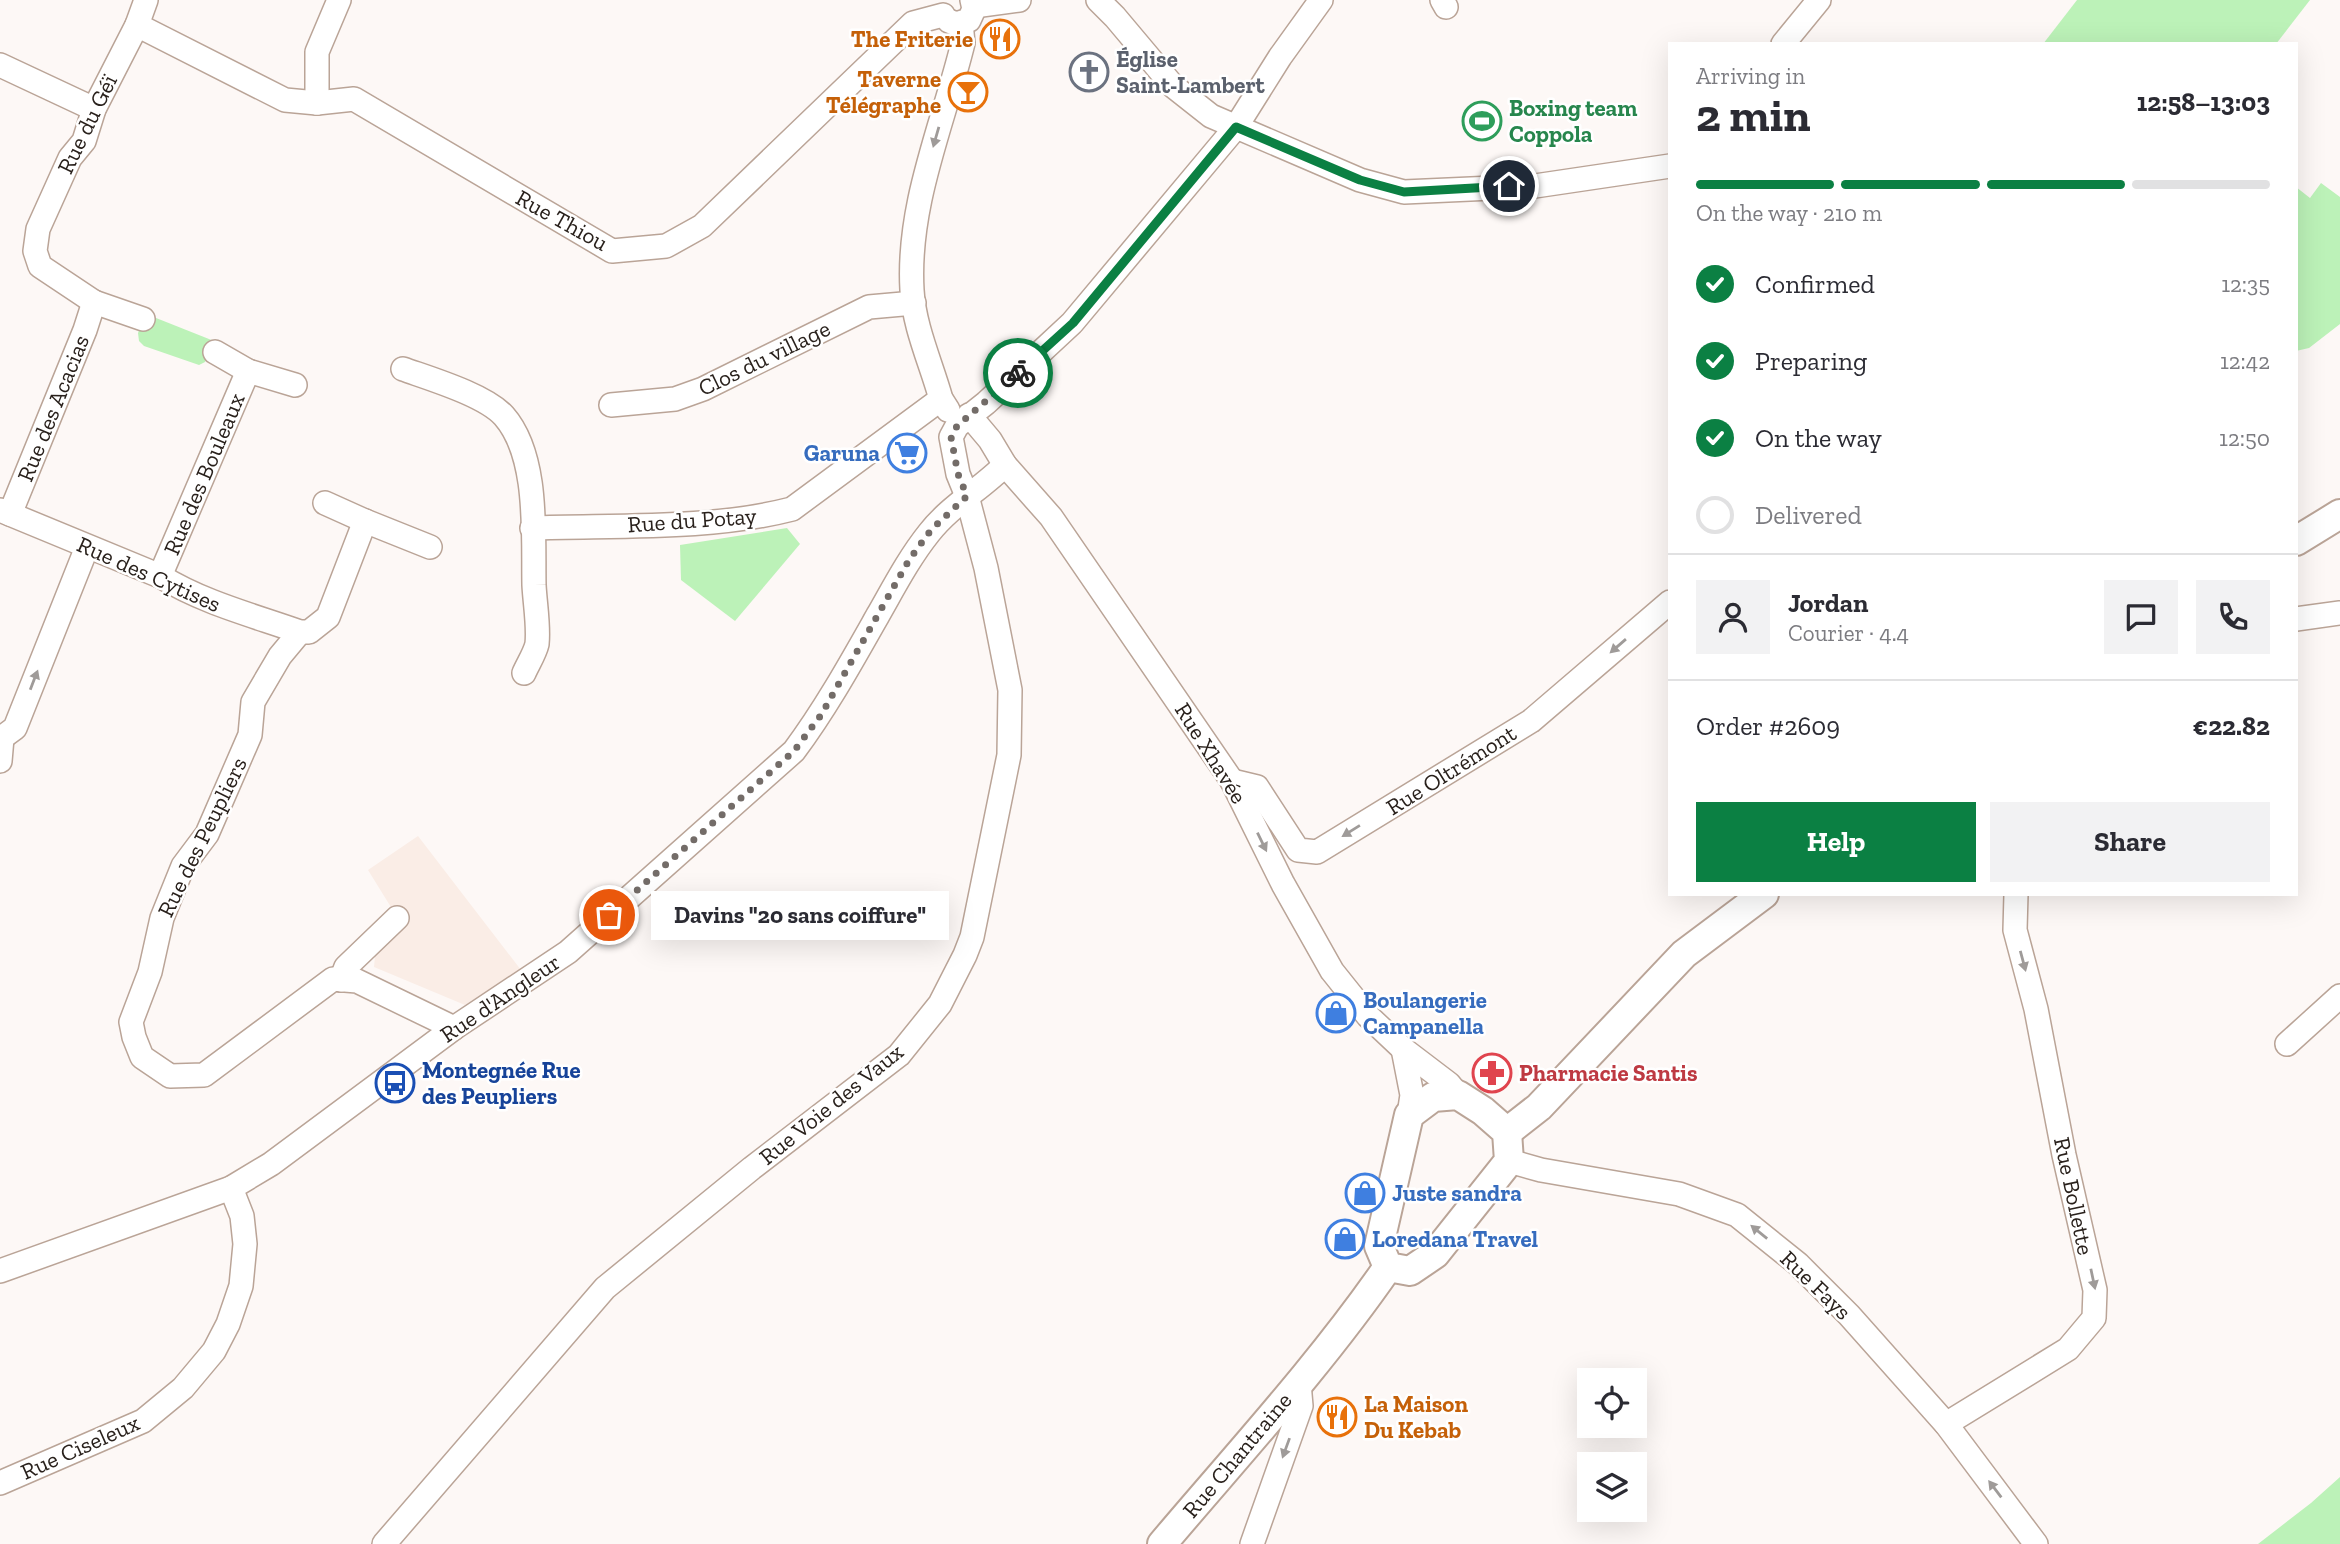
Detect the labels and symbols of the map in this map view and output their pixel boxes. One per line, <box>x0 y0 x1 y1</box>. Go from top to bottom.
restaurant icon: The Friterie <box>979 18 1021 60</box>
place label: The Friterie <box>851 25 973 53</box>
place label: Église Saint-Lambert <box>1116 45 1266 99</box>
church icon: Église Saint-Lambert <box>1068 51 1110 93</box>
place label: Taverne Télégraphe <box>826 65 941 119</box>
street label: Rue du Géï <box>51 70 123 178</box>
bar icon: Taverne Télégraphe <box>947 71 989 113</box>
place label: Boxing team Coppola <box>1509 94 1637 148</box>
sports icon: Boxing team Coppola <box>1461 100 1503 142</box>
one-way arrow <box>931 126 941 147</box>
pin <box>1479 156 1539 216</box>
street label: Rue Thiou <box>511 183 613 257</box>
street label: Clos du village <box>694 314 834 402</box>
street label: Rue des Acacias <box>11 331 95 485</box>
courier <box>983 338 1053 408</box>
street label: Rue des Bouleaux <box>157 389 251 559</box>
supermarket icon: Garuna <box>886 432 928 474</box>
place label: Garuna <box>804 439 880 467</box>
street label: Rue du Potay <box>627 502 758 538</box>
street label: Rue des Cytises <box>73 530 225 618</box>
one-way arrow <box>1609 638 1626 653</box>
one-way arrow <box>29 670 40 691</box>
street label: Rue Xhavée <box>1169 697 1253 809</box>
street label: Rue Oltrémont <box>1381 719 1522 821</box>
street label: Rue des Peupliers <box>151 753 253 921</box>
one-way arrow <box>1341 825 1360 838</box>
one-way arrow <box>1256 832 1268 852</box>
pin <box>579 885 639 945</box>
callout: Davins "20 sans coiffure" <box>651 890 948 940</box>
street label: Rue d'Angleur <box>435 948 565 1048</box>
one-way arrow <box>2019 951 2029 972</box>
place label: Boulangerie Campanella <box>1363 986 1487 1040</box>
shop icon: Boulangerie Campanella <box>1315 992 1357 1034</box>
street label: Rue Voie des Vaux <box>753 1037 909 1171</box>
pharmacy icon: Pharmacie Santis <box>1471 1052 1513 1094</box>
place label: Montegnée Rue des Peupliers <box>422 1056 581 1110</box>
place label: Pharmacie Santis <box>1519 1059 1697 1087</box>
bus stop icon: Montegnée Rue des Peupliers <box>374 1062 416 1104</box>
street label: Rue Bollette <box>2048 1135 2100 1257</box>
shop icon: Juste sandra <box>1344 1172 1386 1214</box>
place label: Juste sandra <box>1392 1179 1522 1207</box>
shop icon: Loredana Travel <box>1324 1218 1366 1260</box>
place label: Loredana Travel <box>1372 1225 1539 1253</box>
one-way arrow <box>1750 1225 1767 1240</box>
street label: Rue Fays <box>1775 1244 1857 1326</box>
one-way arrow <box>2087 1268 2098 1290</box>
street label: Rue Chantraine <box>1176 1387 1298 1523</box>
place label: La Maison Du Kebab <box>1364 1390 1468 1444</box>
restaurant icon: La Maison Du Kebab <box>1316 1396 1358 1438</box>
street label: Rue Ciseleux <box>16 1408 144 1486</box>
one-way arrow <box>1280 1438 1291 1459</box>
one-way arrow <box>1987 1481 2002 1499</box>

